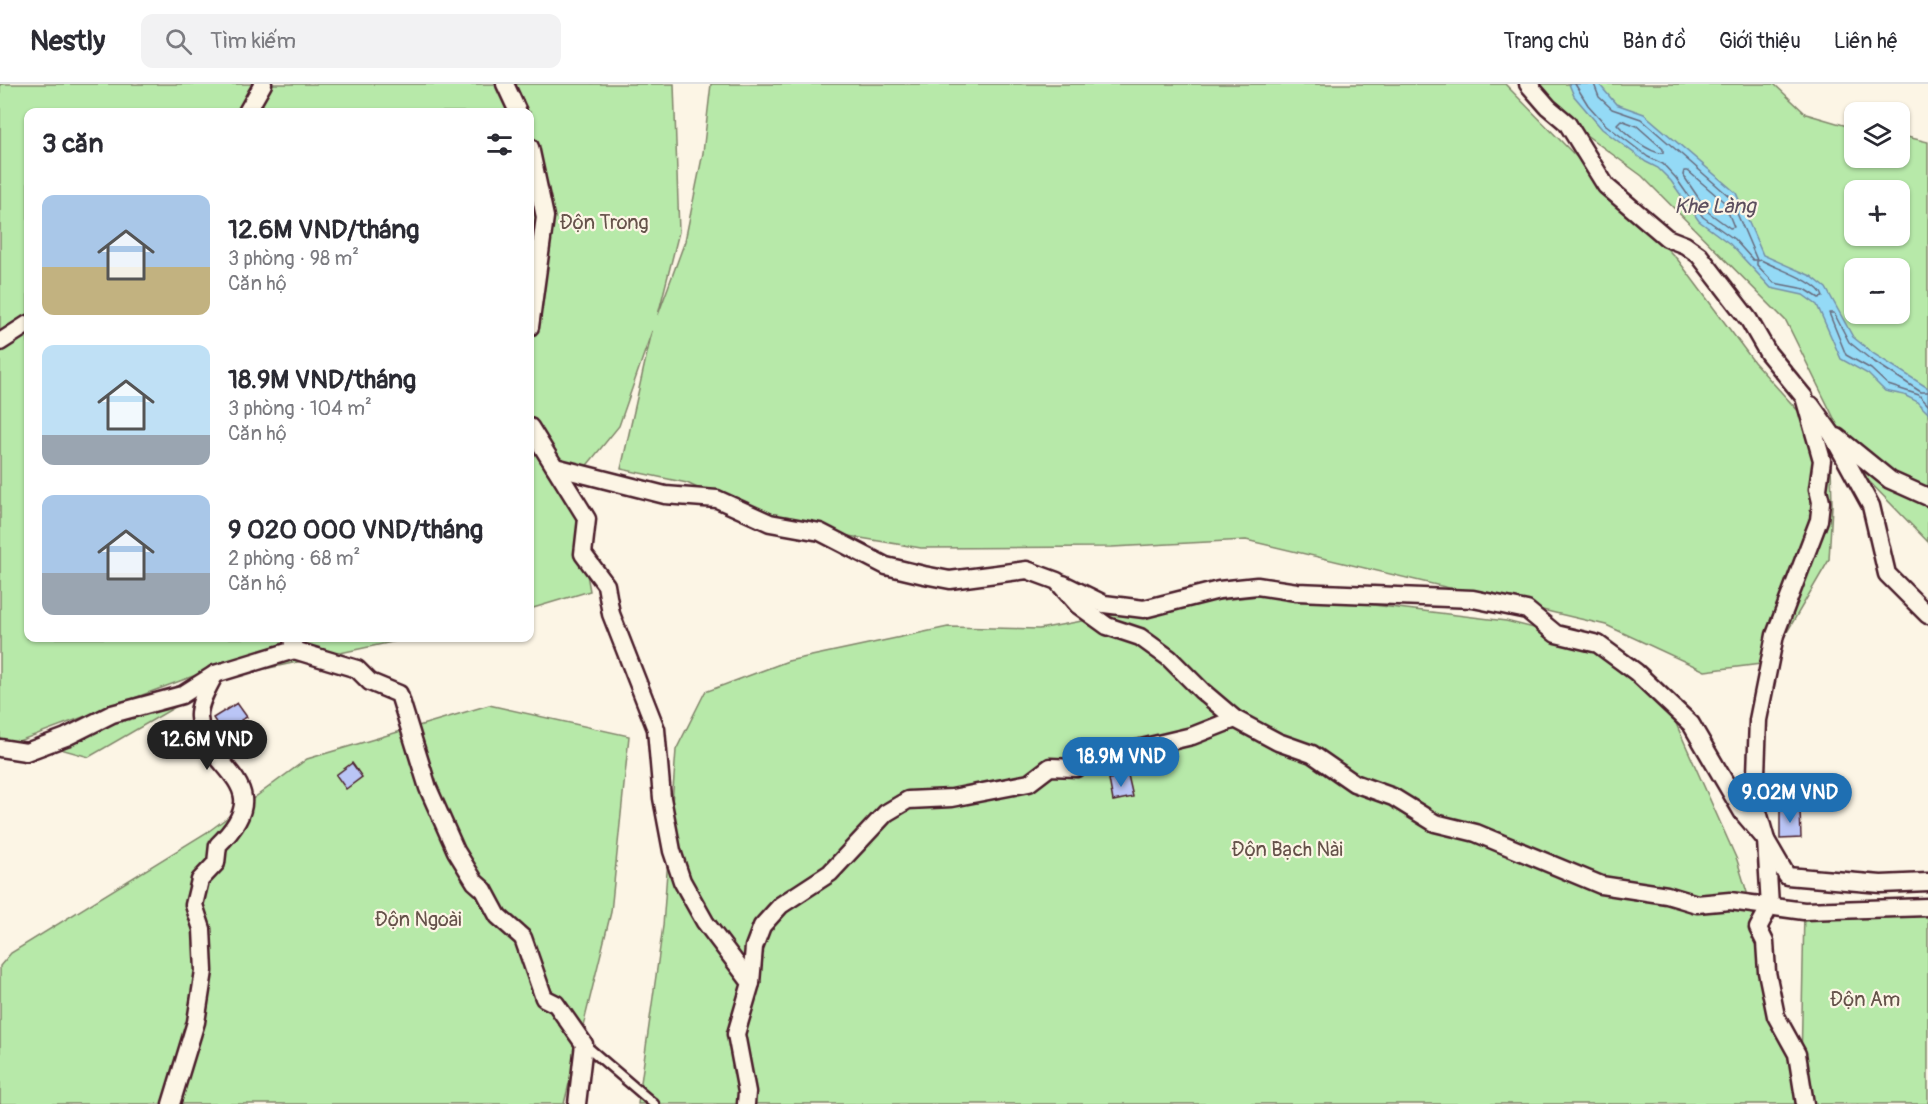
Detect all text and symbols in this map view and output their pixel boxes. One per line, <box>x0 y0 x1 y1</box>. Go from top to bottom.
search box <box>141 14 561 68</box>
text: Nestly <box>30 24 105 59</box>
icon: search <box>162 25 195 58</box>
text: Tìm kiếm <box>210 27 296 55</box>
text: Trang chủ <box>1504 28 1590 55</box>
text: Bản đồ <box>1623 28 1686 55</box>
text: Giới thiệu <box>1719 28 1801 55</box>
text: Liên hệ <box>1834 28 1898 55</box>
map controls <box>1844 102 1910 324</box>
button: layers <box>1844 102 1910 168</box>
text: 3 căn <box>42 128 104 160</box>
icon: filters <box>483 128 516 161</box>
button: + <box>1844 180 1910 246</box>
water label: Khe Làng <box>1674 193 1757 220</box>
park label: Độn Trong <box>559 210 649 235</box>
text: 12.6M VND/tháng <box>228 214 419 246</box>
icon: home <box>90 219 162 291</box>
text: 3 phòng · 98 m² <box>228 246 359 271</box>
button: − <box>1844 258 1910 324</box>
text: Căn hộ <box>228 271 287 296</box>
text: 18.9M VND/tháng <box>228 364 416 396</box>
icon: home <box>90 369 162 441</box>
text: 3 phòng · 104 m² <box>228 396 372 421</box>
text: Căn hộ <box>228 421 287 446</box>
text: 9 020 000 VND/tháng <box>228 514 483 546</box>
icon: home <box>90 519 162 591</box>
text: 2 phòng · 68 m² <box>228 546 360 571</box>
text: Căn hộ <box>228 571 287 596</box>
pin: 12.6M VND <box>138 720 276 771</box>
text: 12.6M VND <box>161 727 253 752</box>
pin: 18.9M VND <box>1052 737 1190 788</box>
text: 18.9M VND <box>1076 744 1166 769</box>
pin: 9.02M VND <box>1721 773 1859 824</box>
text: 9.02M VND <box>1742 780 1838 805</box>
park label: Độn Bạch Nài <box>1231 837 1343 862</box>
park label: Độn Ngoài <box>374 907 462 932</box>
park label: Độn Am <box>1830 987 1900 1012</box>

